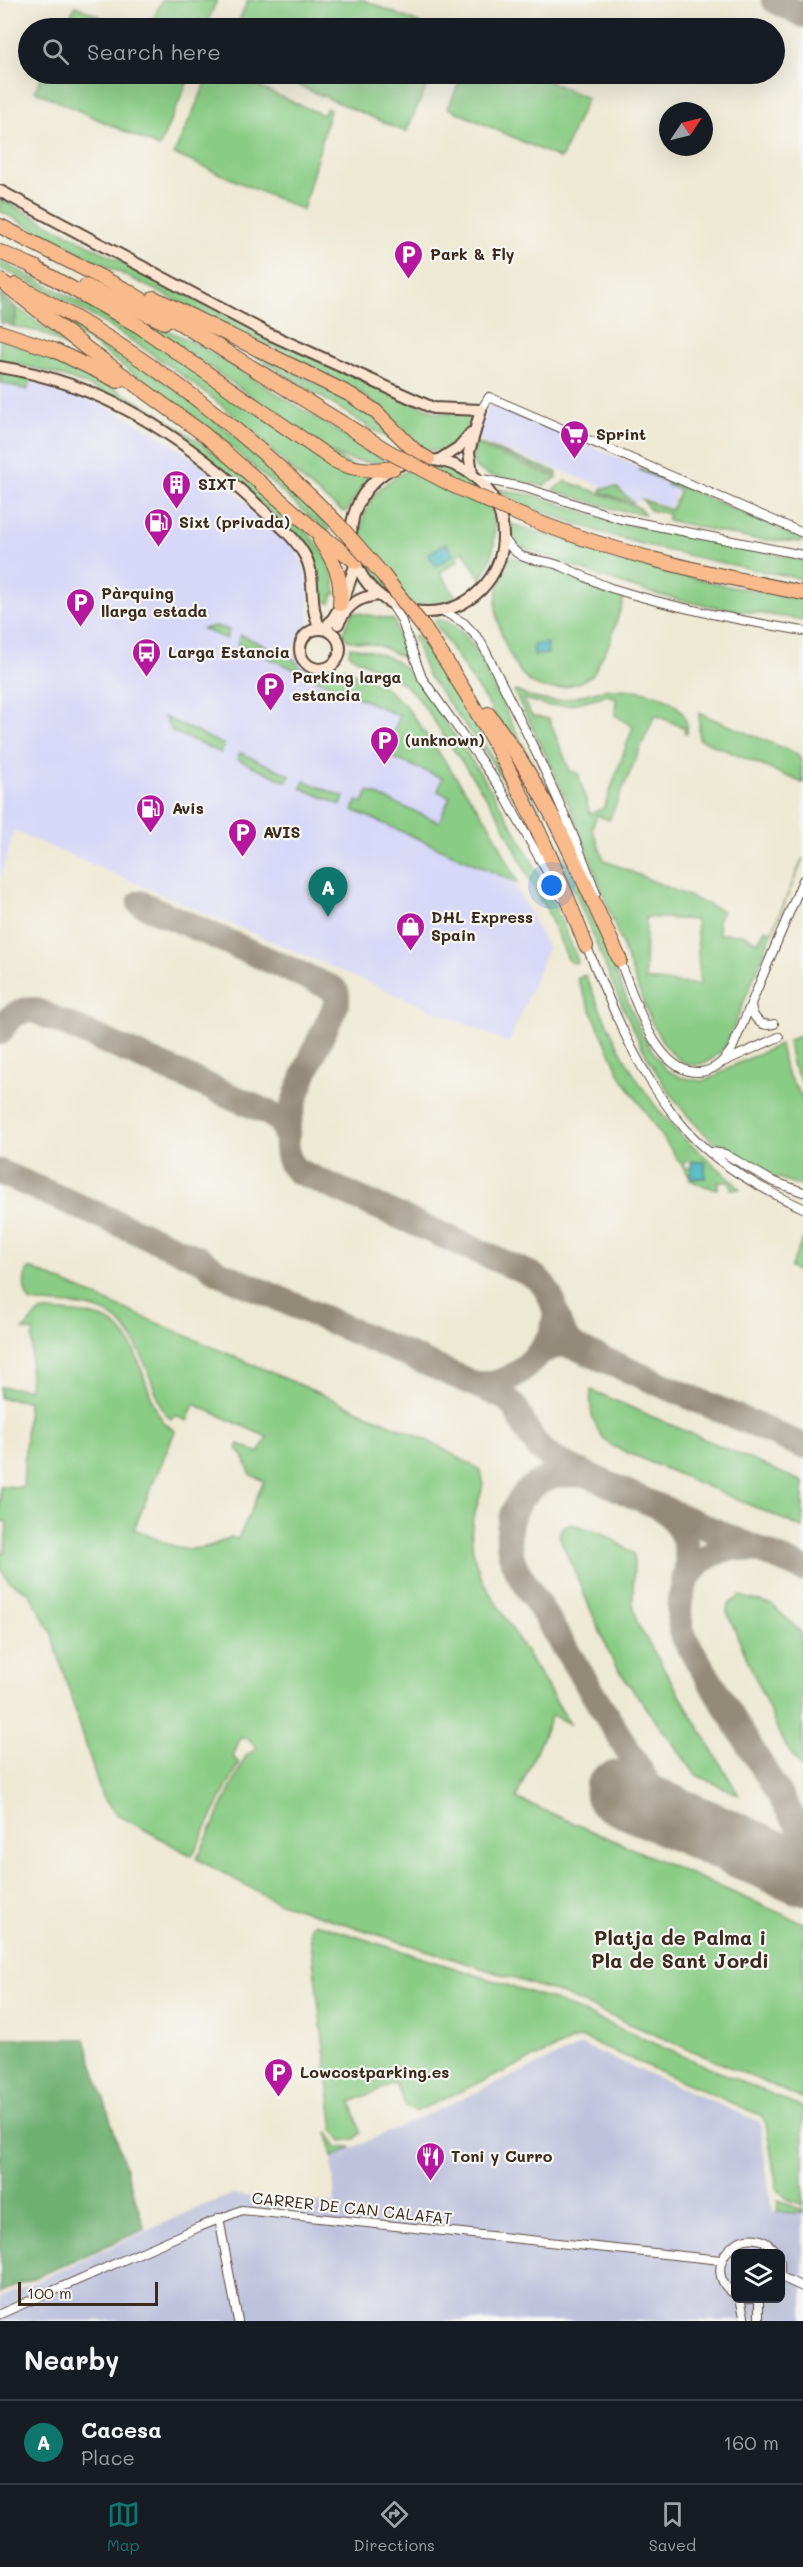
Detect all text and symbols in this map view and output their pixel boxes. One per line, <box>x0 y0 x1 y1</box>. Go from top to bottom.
search box <box>18 18 785 84</box>
icon: search <box>39 35 72 68</box>
text: Search here <box>87 37 221 66</box>
north arrow <box>659 102 713 156</box>
parking icon: Park & Fly <box>393 238 425 280</box>
place label: Park & Fly <box>430 243 515 264</box>
supermarket icon: Sprint <box>559 418 591 460</box>
place label: Sprint <box>596 423 646 444</box>
building icon: SIXT <box>161 468 193 510</box>
place label: SIXT <box>198 473 237 494</box>
fuel station icon: Sixt (privada) <box>142 506 174 548</box>
place label: Sixt (privada) <box>179 511 290 532</box>
place label: Pàrquing llarga estada <box>101 582 208 621</box>
parking icon: Pàrquing llarga estada <box>64 586 96 628</box>
bus stop icon: Larga Estancia <box>131 636 163 678</box>
place label: Larga Estancia <box>168 641 290 662</box>
place label: Parking larga estancia <box>292 666 402 705</box>
parking icon: Parking larga estancia <box>255 670 287 712</box>
parking icon: (unknown) <box>368 724 400 766</box>
place label: (unknown) <box>405 729 484 750</box>
fuel station icon: Avis <box>135 792 167 834</box>
place label: Avis <box>172 797 204 818</box>
parking icon: AVIS <box>226 816 258 858</box>
place label: AVIS <box>263 821 301 842</box>
pin: A <box>308 868 348 917</box>
your location <box>537 871 566 900</box>
place label: DHL Express Spain <box>431 906 533 945</box>
shop icon: DHL Express Spain <box>394 910 426 952</box>
district label: Platja de Palma i Pla de Sant Jordi <box>591 1924 769 1973</box>
parking icon: Lowcostparking.es <box>263 2056 295 2098</box>
place label: Lowcostparking.es <box>300 2061 449 2082</box>
restaurant icon: Toni y Curro <box>414 2140 446 2182</box>
place label: Toni y Curro <box>451 2145 553 2166</box>
street label: CARRER DE CAN CALAFAT <box>251 2187 453 2228</box>
map controls <box>731 2249 785 2303</box>
button: layers <box>731 2249 785 2303</box>
scale bar <box>18 2279 158 2306</box>
text: 100 m <box>27 2282 72 2303</box>
text: Nearby <box>24 2343 119 2377</box>
text: Cacesa <box>81 2415 162 2444</box>
text: A <box>37 2429 50 2455</box>
text: 160 m <box>723 2429 779 2455</box>
text: Place <box>81 2444 135 2470</box>
tab: Map <box>107 2498 140 2555</box>
tab: Directions <box>354 2498 435 2555</box>
tab: Saved <box>649 2498 696 2555</box>

